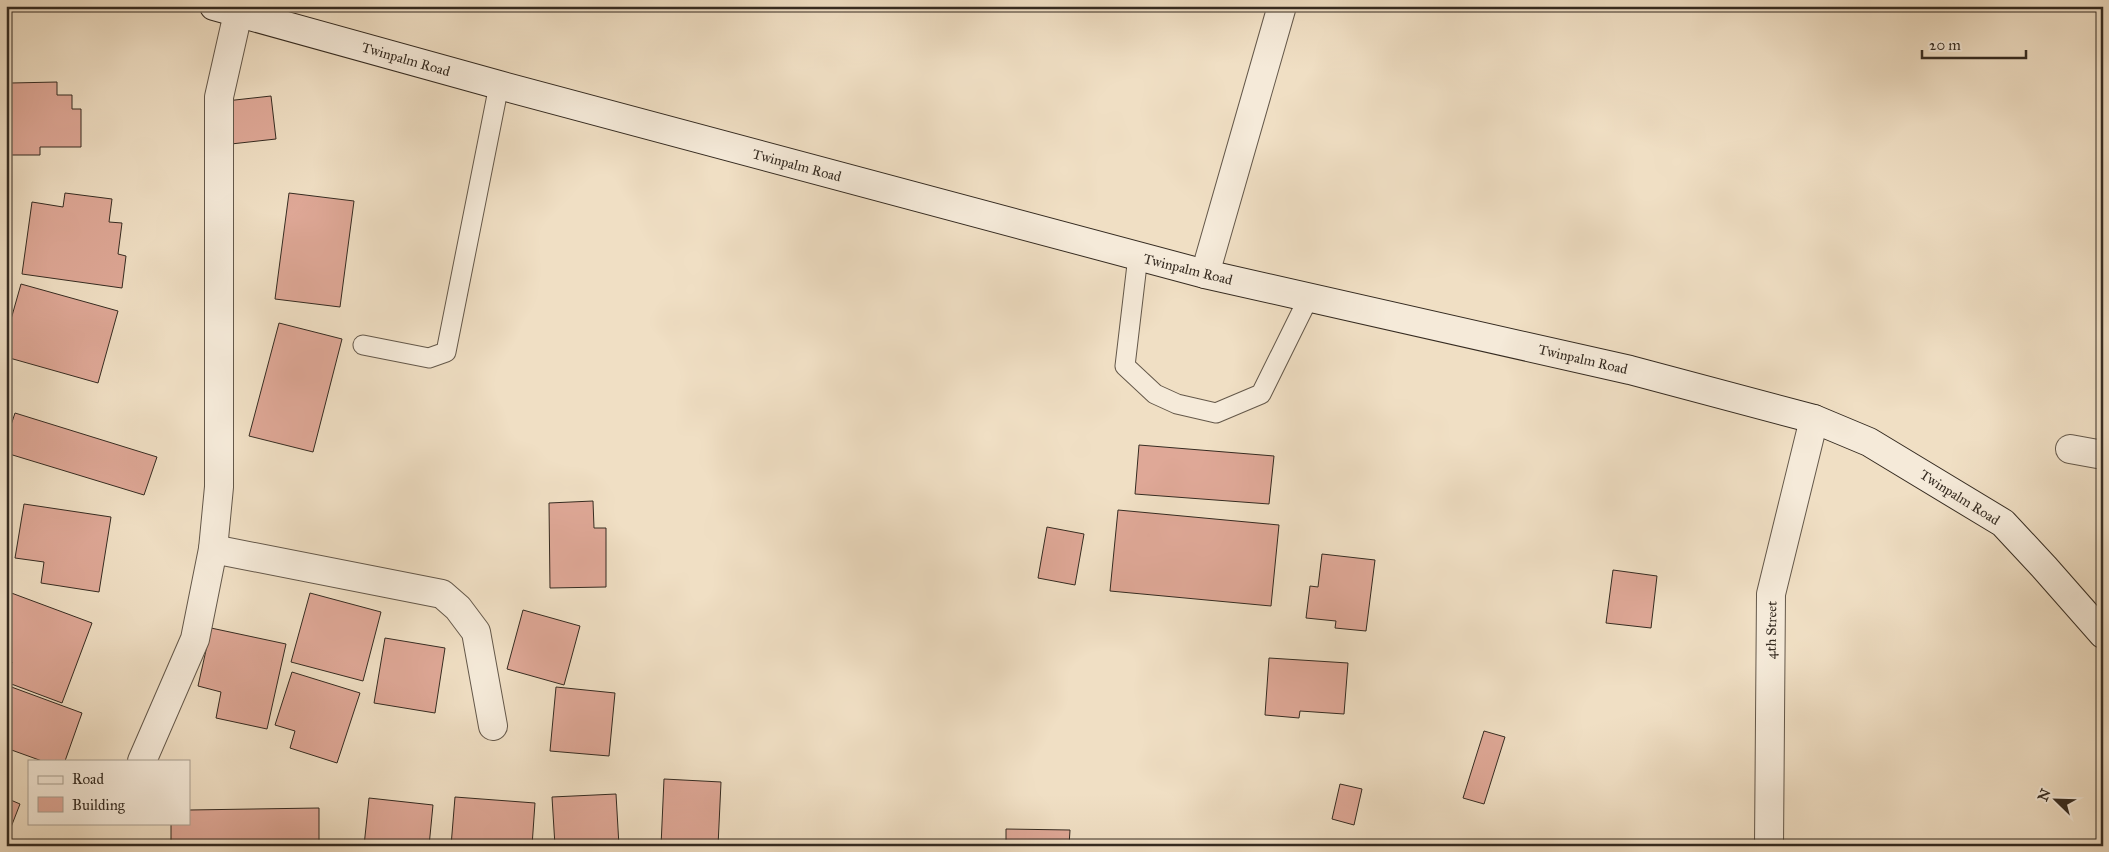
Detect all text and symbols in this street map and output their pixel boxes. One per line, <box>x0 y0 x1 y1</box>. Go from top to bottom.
scale bar <box>1922 28 2025 60</box>
text: 20 m <box>1929 36 1961 54</box>
street label: Twinpalm Road <box>360 39 452 80</box>
street label: Twinpalm Road <box>751 145 843 186</box>
street label: Twinpalm Road <box>1142 250 1234 289</box>
street label: Twinpalm Road <box>1536 341 1629 378</box>
street label: Twinpalm Road <box>1917 466 2003 529</box>
street label: 4th Street <box>1762 601 1781 659</box>
legend <box>28 760 190 824</box>
text: Road <box>72 770 104 788</box>
north arrow <box>2032 774 2082 824</box>
text: N <box>2034 786 2055 804</box>
text: Building <box>72 796 126 814</box>

